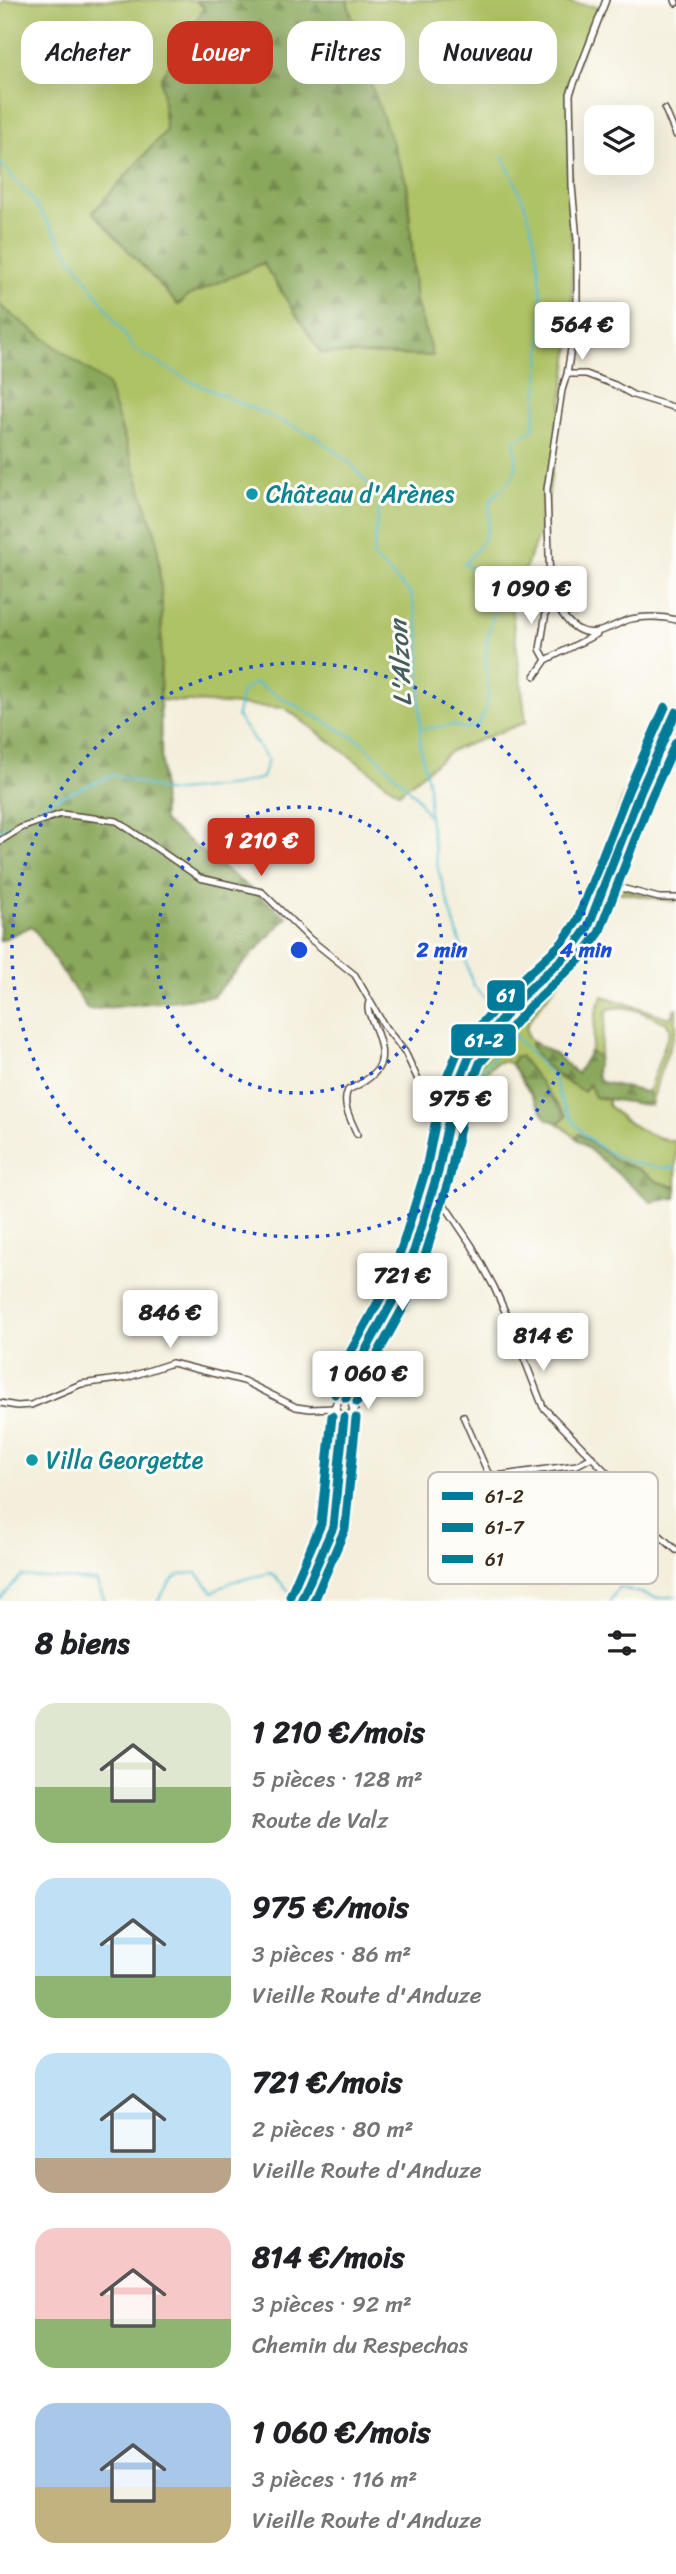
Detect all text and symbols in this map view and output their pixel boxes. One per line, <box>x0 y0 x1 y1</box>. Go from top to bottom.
chip: Acheter <box>21 21 153 84</box>
chip: Louer <box>167 21 273 84</box>
chip: Filtres <box>287 21 405 84</box>
chip: Nouveau <box>419 21 557 84</box>
map controls <box>584 105 654 175</box>
button: layers <box>584 105 654 175</box>
pin: 564 € <box>533 302 631 362</box>
text: 564 € <box>551 304 613 345</box>
place label: Château d'Arènes <box>266 473 454 515</box>
marker: Château d'Arènes <box>244 486 260 502</box>
pin: 1 090 € <box>466 566 596 626</box>
text: 1 090 € <box>491 568 571 609</box>
water label: L'Alzon <box>375 616 425 707</box>
pin: 1 210 € <box>196 818 326 878</box>
text: 1 210 € <box>224 820 298 861</box>
text: 2 min <box>416 931 468 969</box>
text: 4 min <box>559 931 613 969</box>
centre of rings <box>287 938 311 962</box>
line badge: 61 <box>486 979 526 1012</box>
text: 61 <box>496 979 515 1012</box>
line badge: 61-2 <box>450 1023 517 1057</box>
text: 61-2 <box>464 1024 503 1057</box>
pin: 975 € <box>411 1076 509 1136</box>
text: 975 € <box>429 1078 491 1119</box>
pin: 721 € <box>353 1254 451 1313</box>
text: 721 € <box>373 1255 431 1296</box>
pin: 846 € <box>121 1290 219 1350</box>
text: 846 € <box>139 1292 201 1333</box>
pin: 814 € <box>494 1314 592 1373</box>
text: 814 € <box>513 1315 573 1356</box>
pin: 1 060 € <box>303 1352 433 1411</box>
text: 1 060 € <box>328 1353 408 1394</box>
place label: Villa Georgette <box>46 1439 204 1481</box>
marker: Villa Georgette <box>24 1452 40 1468</box>
legend <box>428 1472 658 1584</box>
text: 61-2 <box>485 1480 524 1513</box>
text: 61-7 <box>485 1511 525 1544</box>
text: 61 <box>485 1543 504 1576</box>
text: 8 biens <box>35 1616 130 1670</box>
icon: filters <box>603 1624 641 1662</box>
text: 1 210 €/mois <box>252 1705 425 1759</box>
icon: home <box>91 1731 175 1815</box>
text: 5 pièces · 128 m² <box>252 1759 423 1800</box>
text: Route de Valz <box>252 1800 388 1841</box>
text: 975 €/mois <box>252 1880 409 1934</box>
icon: home <box>91 1906 175 1990</box>
text: 3 pièces · 86 m² <box>252 1934 411 1975</box>
text: Vieille Route d'Anduze <box>252 1975 482 2016</box>
text: 721 €/mois <box>252 2055 402 2109</box>
icon: home <box>91 2081 175 2165</box>
text: 2 pièces · 80 m² <box>252 2109 414 2150</box>
text: Vieille Route d'Anduze <box>252 2150 482 2191</box>
text: 814 €/mois <box>252 2230 405 2284</box>
icon: home <box>91 2256 175 2340</box>
text: 3 pièces · 92 m² <box>252 2284 412 2325</box>
text: Chemin du Respechas <box>252 2325 468 2366</box>
text: 1 060 €/mois <box>252 2405 431 2459</box>
icon: home <box>91 2431 175 2515</box>
text: 3 pièces · 116 m² <box>252 2459 417 2500</box>
text: Vieille Route d'Anduze <box>252 2500 482 2541</box>

